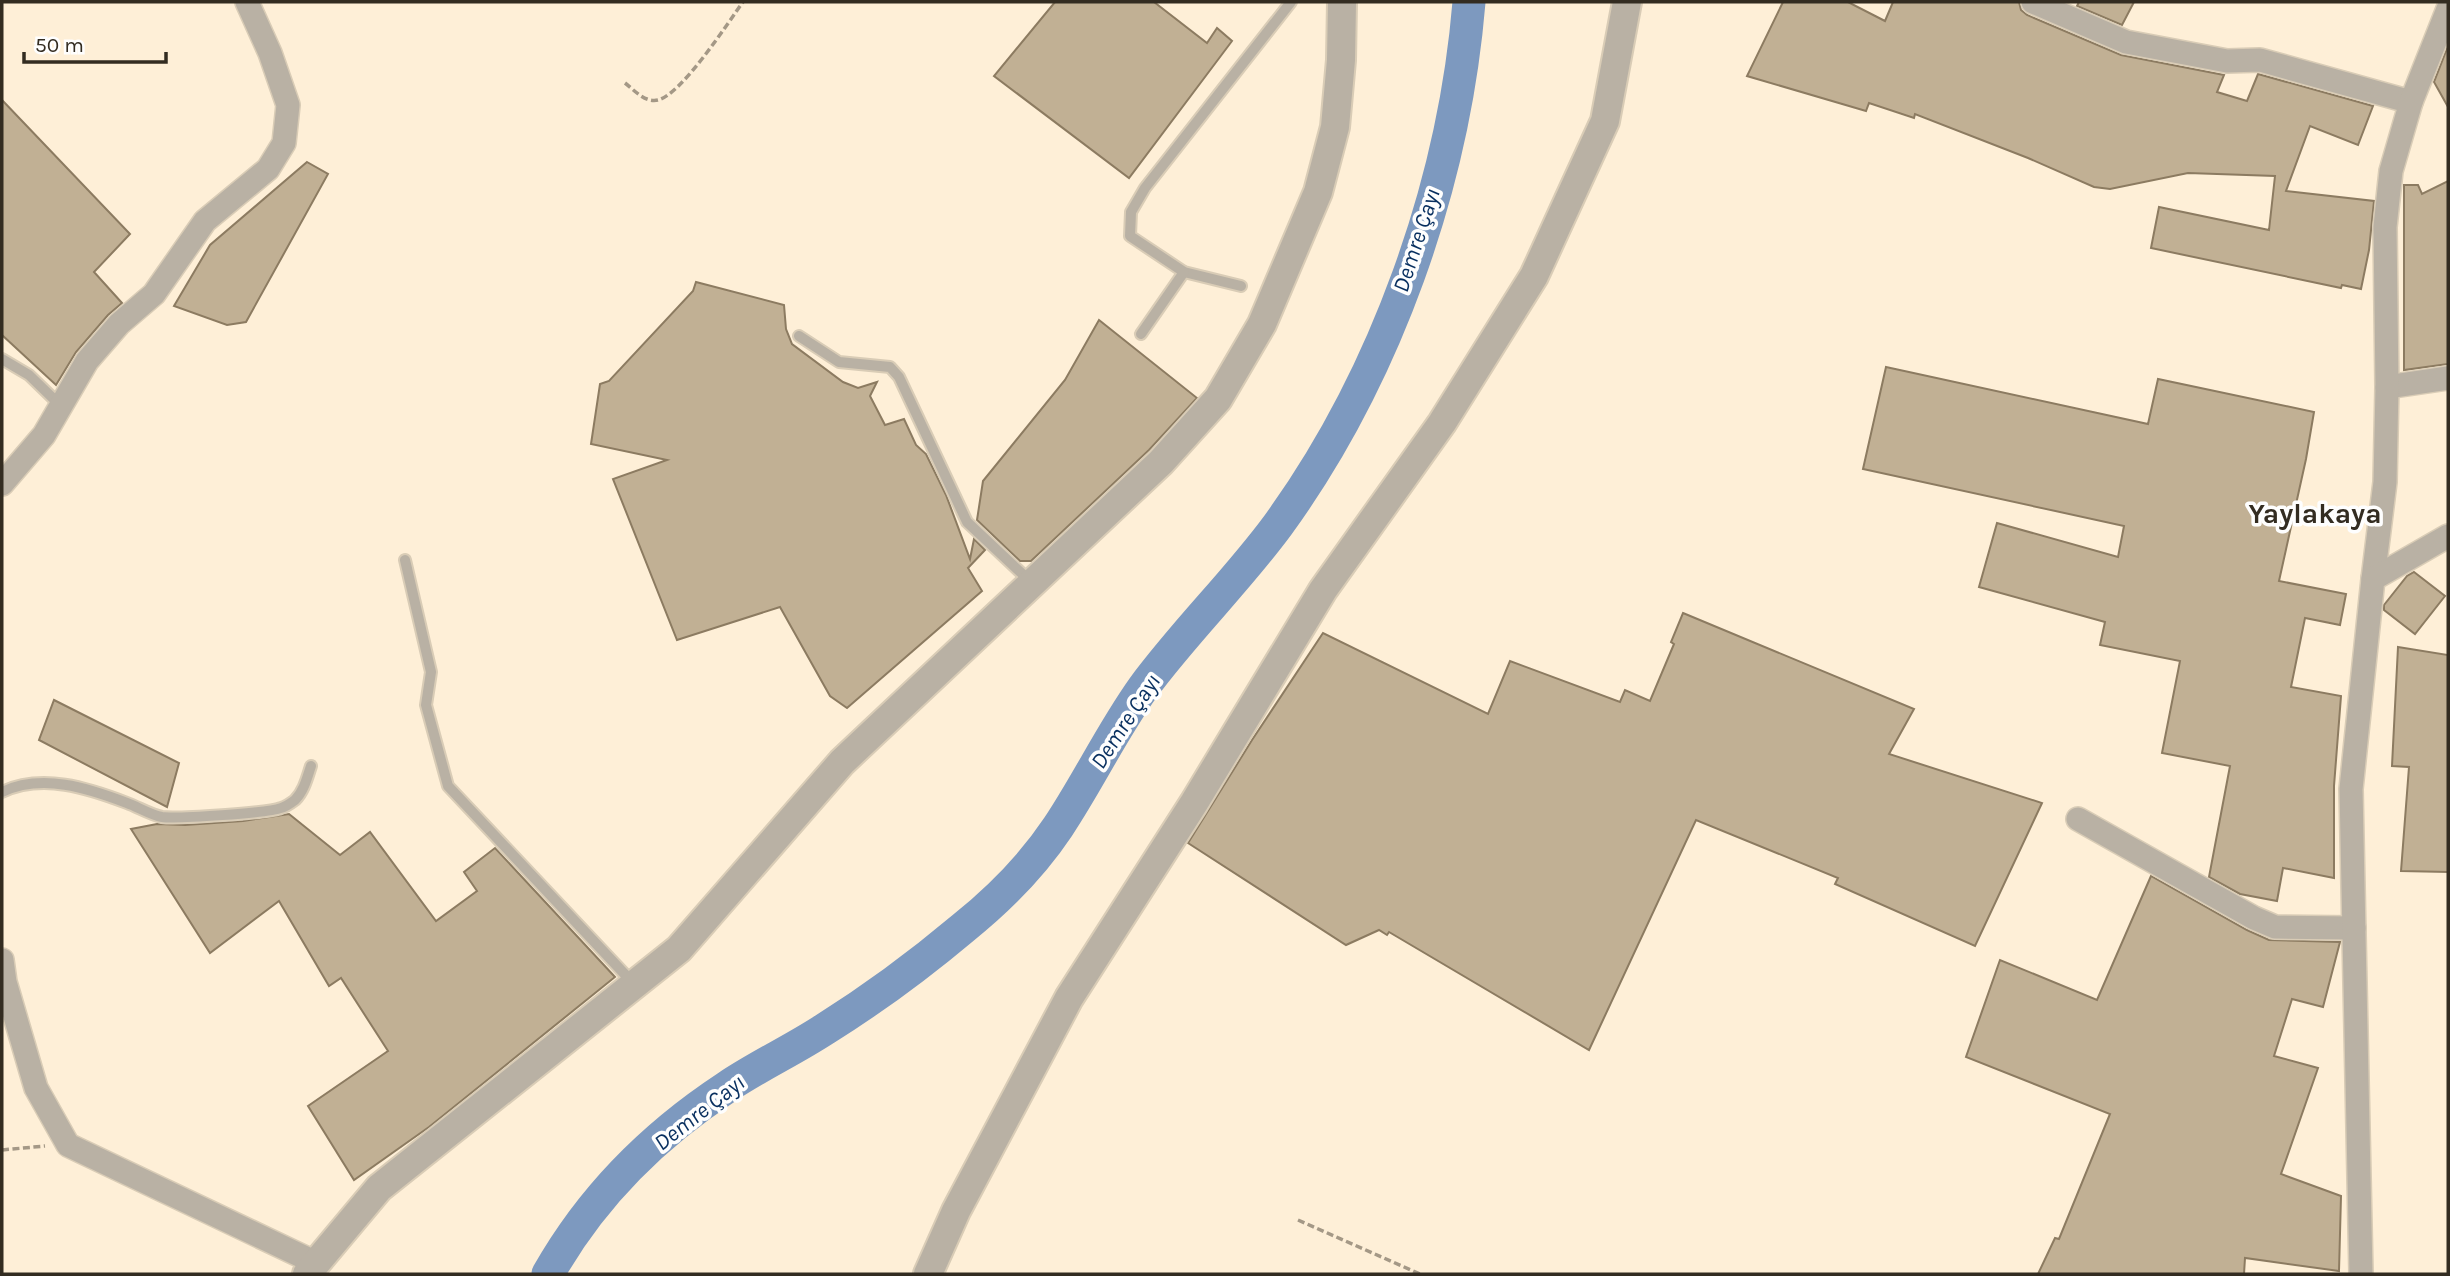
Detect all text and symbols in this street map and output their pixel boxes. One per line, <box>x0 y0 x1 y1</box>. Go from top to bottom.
scale bar <box>24 21 166 65</box>
text: 50 m <box>35 33 84 57</box>
water label: Demre Çayı <box>1387 185 1446 296</box>
district label: Yaylakaya <box>2248 497 2382 530</box>
water label: Demre Çayı <box>1085 669 1166 774</box>
water label: Demre Çayı <box>649 1069 750 1156</box>

